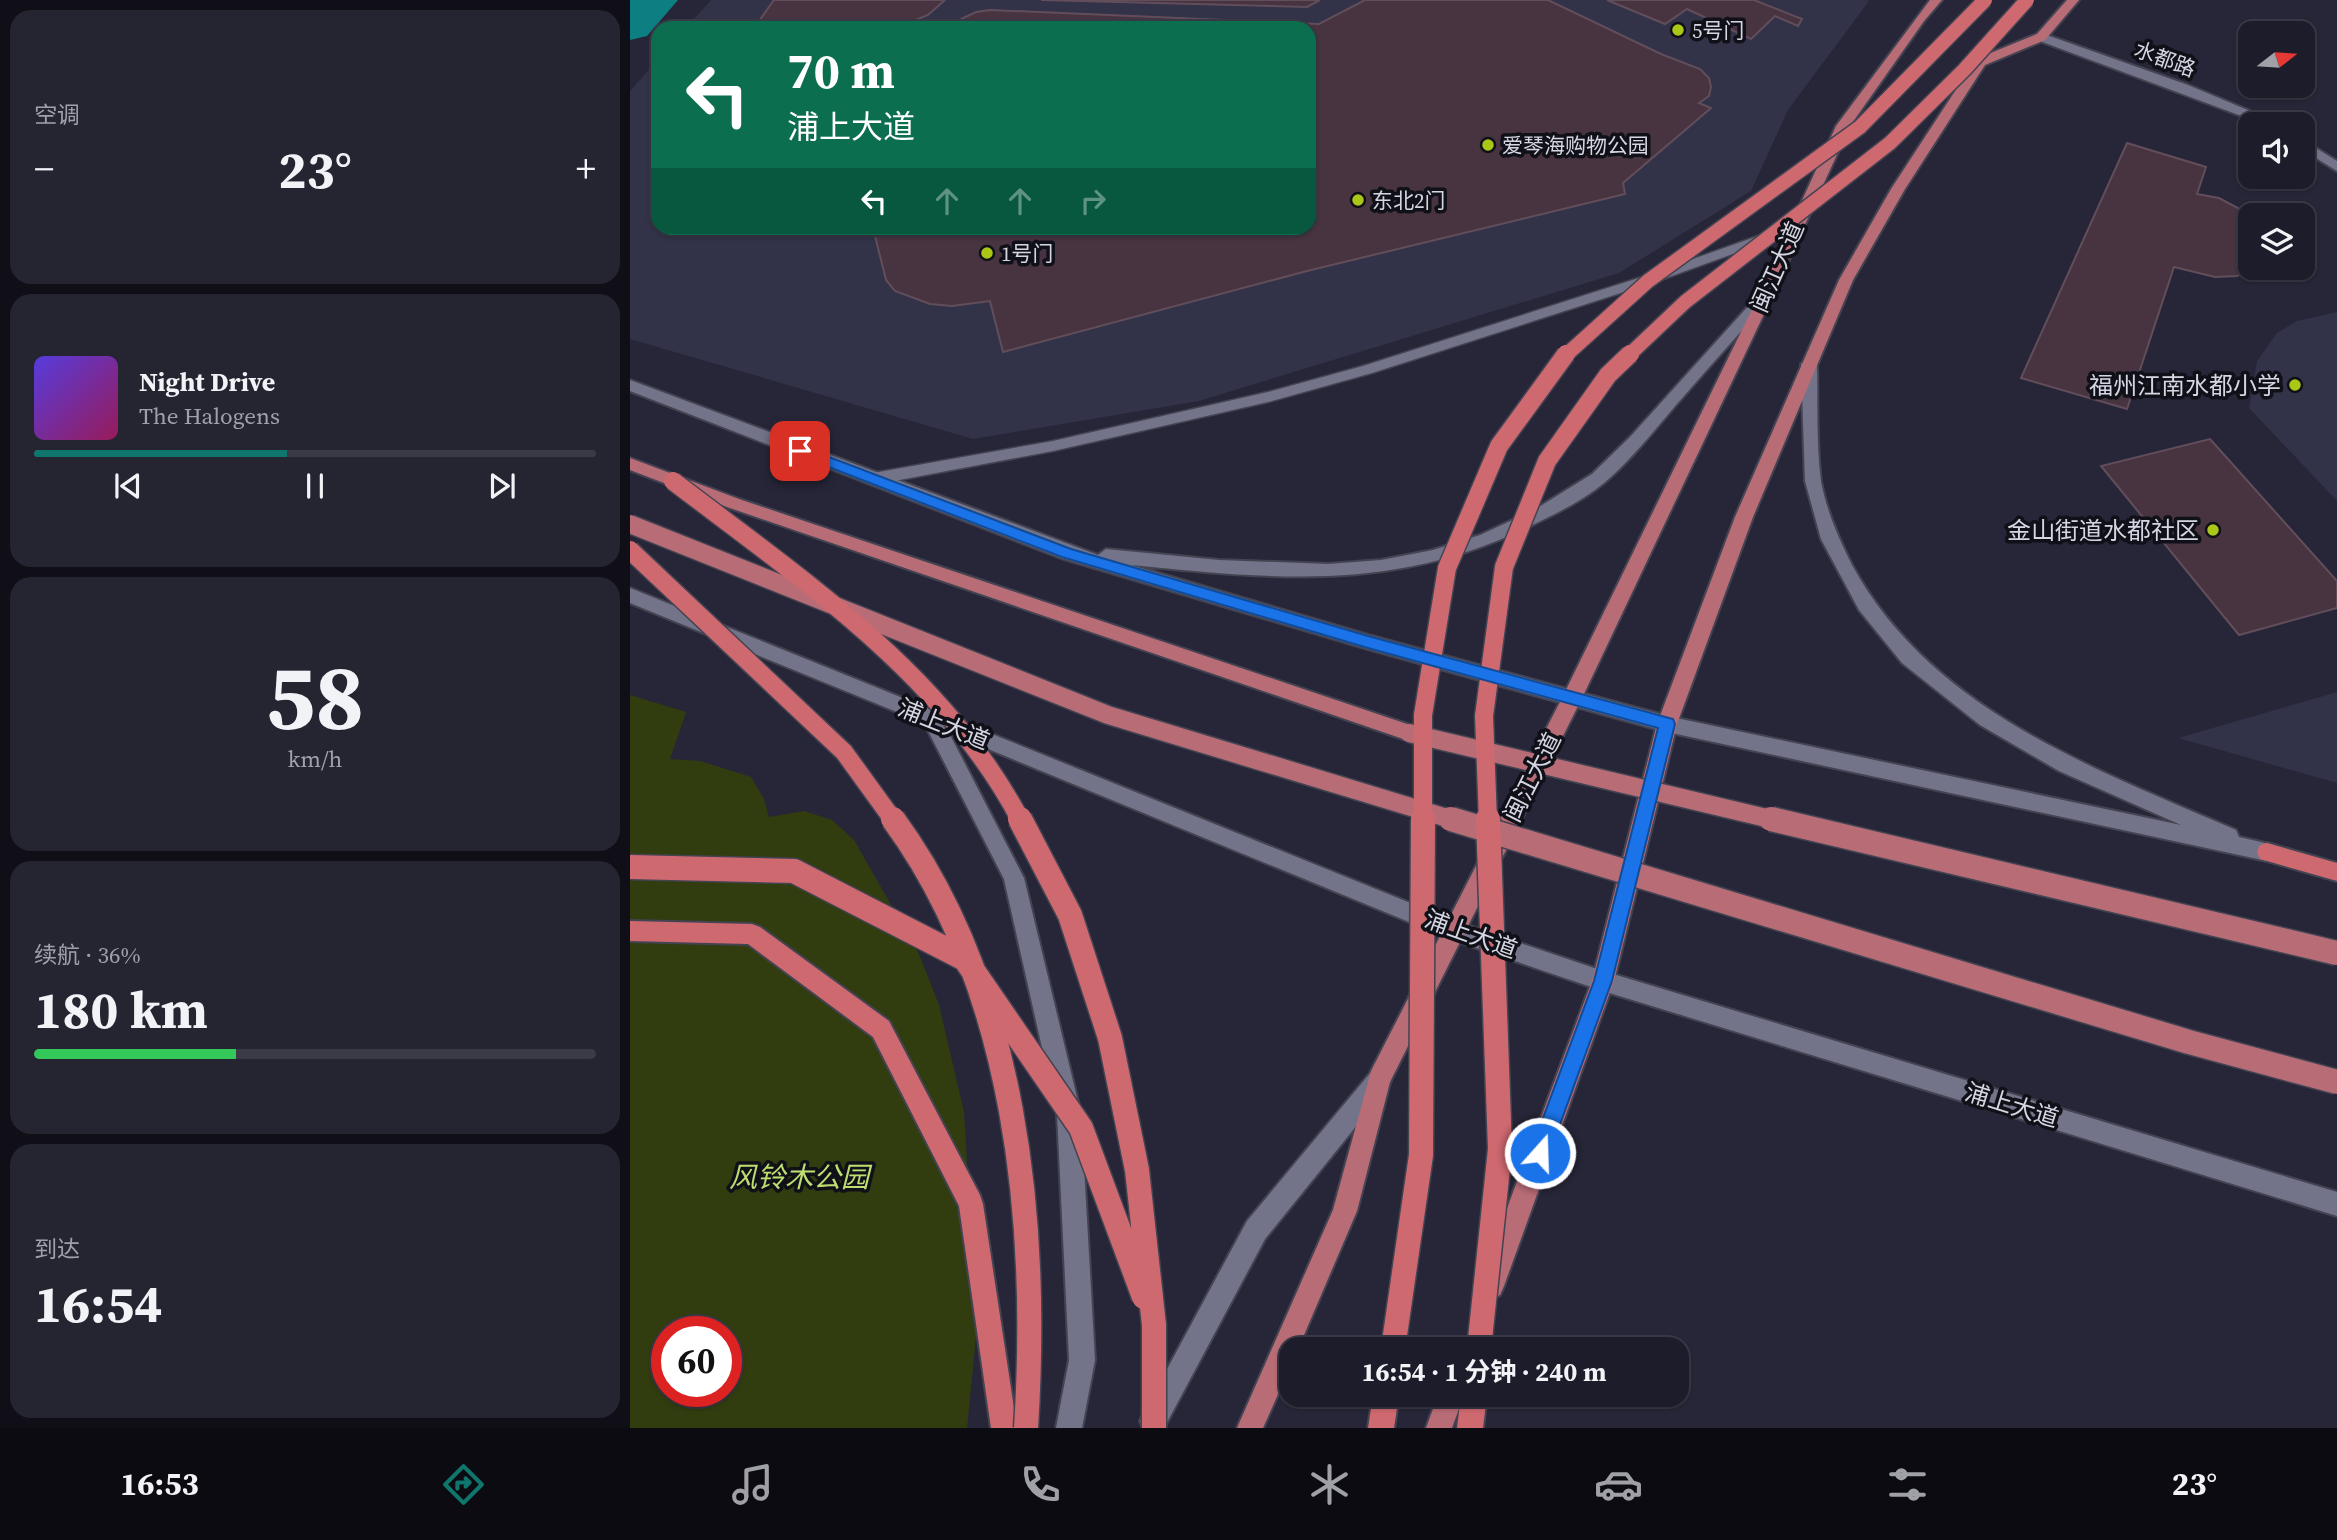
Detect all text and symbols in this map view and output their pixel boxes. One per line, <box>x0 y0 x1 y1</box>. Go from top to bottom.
place label: 5号门 <box>1692 16 1745 45</box>
north arrow <box>2238 21 2315 98</box>
map controls <box>2238 21 2315 280</box>
marker: 5号门 <box>1670 22 1686 38</box>
street label: 水都路 <box>2130 35 2200 83</box>
text: 70 m <box>787 37 895 104</box>
icon: left <box>672 49 763 140</box>
text: 空调 <box>34 99 80 131</box>
text: 浦上大道 <box>787 105 915 149</box>
button: sound <box>2238 112 2315 189</box>
place label: 爱琴海购物公园 <box>1502 131 1649 160</box>
text: 23° <box>278 134 352 205</box>
marker: 爱琴海购物公园 <box>1480 137 1496 153</box>
text: − <box>34 143 54 195</box>
text: + <box>576 143 596 195</box>
icon: left <box>855 182 893 220</box>
icon: ahead <box>928 182 966 220</box>
icon: ahead <box>1001 182 1039 220</box>
icon: right <box>1074 182 1112 220</box>
place label: 东北2门 <box>1372 186 1446 215</box>
marker: 东北2门 <box>1350 192 1366 208</box>
button: layers <box>2238 203 2315 280</box>
street label: 闽江大道 <box>1742 216 1812 318</box>
place label: 1号门 <box>1001 239 1054 268</box>
marker: 1号门 <box>979 245 995 261</box>
text: Night Drive <box>139 364 275 400</box>
place label: 福州江南水都小学 <box>2089 369 2281 402</box>
marker: 福州江南水都小学 <box>2287 377 2303 393</box>
text: The Halogens <box>139 400 280 432</box>
pin <box>770 421 830 481</box>
icon: arrive <box>781 432 819 470</box>
icon: previous <box>109 467 147 505</box>
icon: pause <box>296 467 334 505</box>
icon: next <box>483 467 521 505</box>
place label: 金山街道水都社区 <box>2007 514 2199 547</box>
marker: 金山街道水都社区 <box>2205 522 2221 538</box>
text: 58 <box>266 635 364 759</box>
street label: 浦上大道 <box>893 691 995 757</box>
street label: 闽江大道 <box>1496 727 1568 827</box>
text: km/h <box>288 743 342 775</box>
street label: 浦上大道 <box>1420 902 1522 966</box>
text: 续航 · 36% <box>34 939 141 971</box>
text: 180 km <box>34 974 208 1045</box>
street label: 浦上大道 <box>1961 1075 2063 1135</box>
position arrow <box>1503 1116 1577 1190</box>
park label: 风铃木公园 <box>729 1158 873 1196</box>
text: 到达 <box>34 1233 80 1265</box>
text: 16:54 <box>34 1268 162 1339</box>
speed limit sign: 60 <box>651 1316 742 1407</box>
text: 16:54 · 1 分钟 · 240 m <box>1361 1354 1607 1390</box>
icon: directions <box>439 1460 488 1509</box>
icon: music <box>728 1460 777 1509</box>
icon: phone <box>1016 1460 1065 1509</box>
icon: climate <box>1305 1460 1354 1509</box>
icon: car <box>1594 1460 1643 1509</box>
icon: filters <box>1883 1460 1932 1509</box>
text: 16:53 <box>120 1462 199 1506</box>
text: 23° <box>2172 1462 2217 1506</box>

